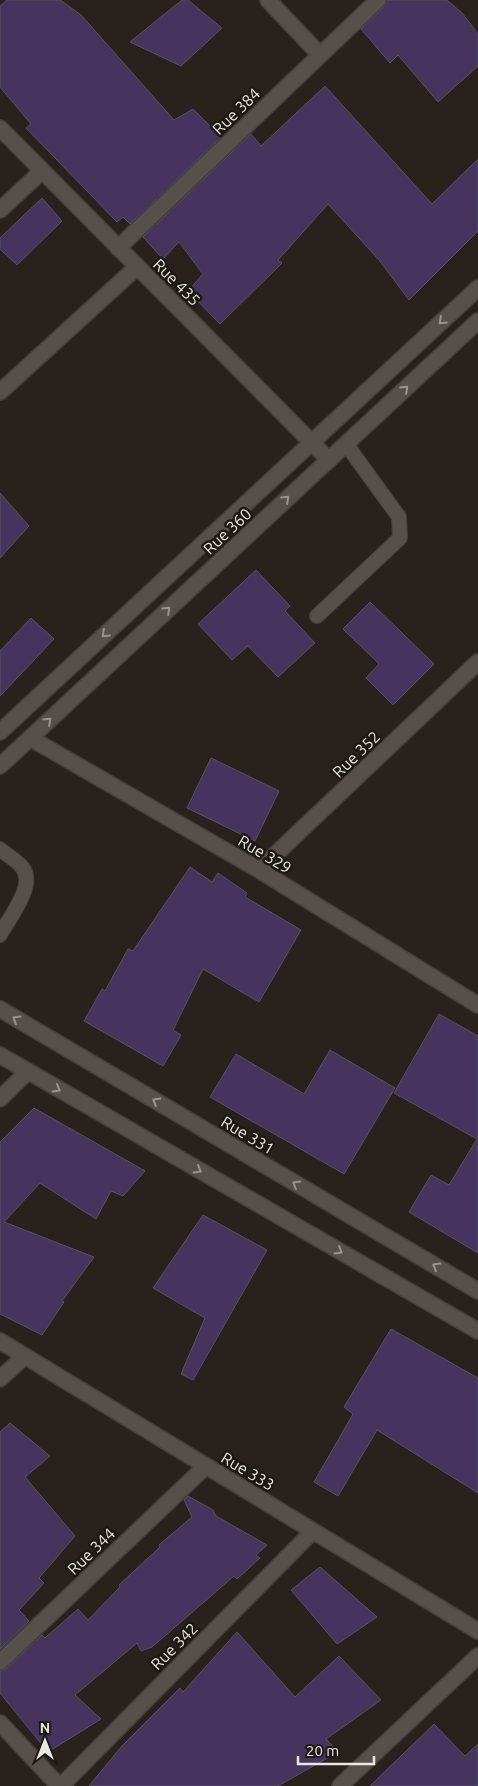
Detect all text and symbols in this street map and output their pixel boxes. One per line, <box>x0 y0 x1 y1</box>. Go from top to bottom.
street label: Rue 384 <box>209 84 263 138</box>
street label: Rue 435 <box>150 255 204 309</box>
one-way arrow <box>439 315 448 324</box>
one-way arrow <box>400 386 409 395</box>
one-way arrow <box>281 496 290 505</box>
street label: Rue 360 <box>199 504 255 558</box>
one-way arrow <box>162 607 171 616</box>
one-way arrow <box>102 628 111 637</box>
one-way arrow <box>43 718 52 727</box>
street label: Rue 352 <box>329 727 383 781</box>
street label: Rue 329 <box>235 831 295 877</box>
one-way arrow <box>13 1015 22 1025</box>
one-way arrow <box>52 1083 61 1093</box>
one-way arrow <box>153 1098 162 1108</box>
street label: Rue 331 <box>218 1112 278 1158</box>
one-way arrow <box>193 1163 202 1173</box>
one-way arrow <box>292 1180 301 1190</box>
one-way arrow <box>334 1244 343 1254</box>
one-way arrow <box>432 1263 441 1273</box>
street label: Rue 333 <box>218 1448 278 1494</box>
street label: Rue 344 <box>64 1524 118 1578</box>
street label: Rue 342 <box>147 1619 201 1673</box>
north arrow <box>20 1716 70 1766</box>
text: N <box>40 1720 50 1736</box>
scale bar <box>298 1734 374 1766</box>
text: 20 m <box>306 1742 339 1759</box>

